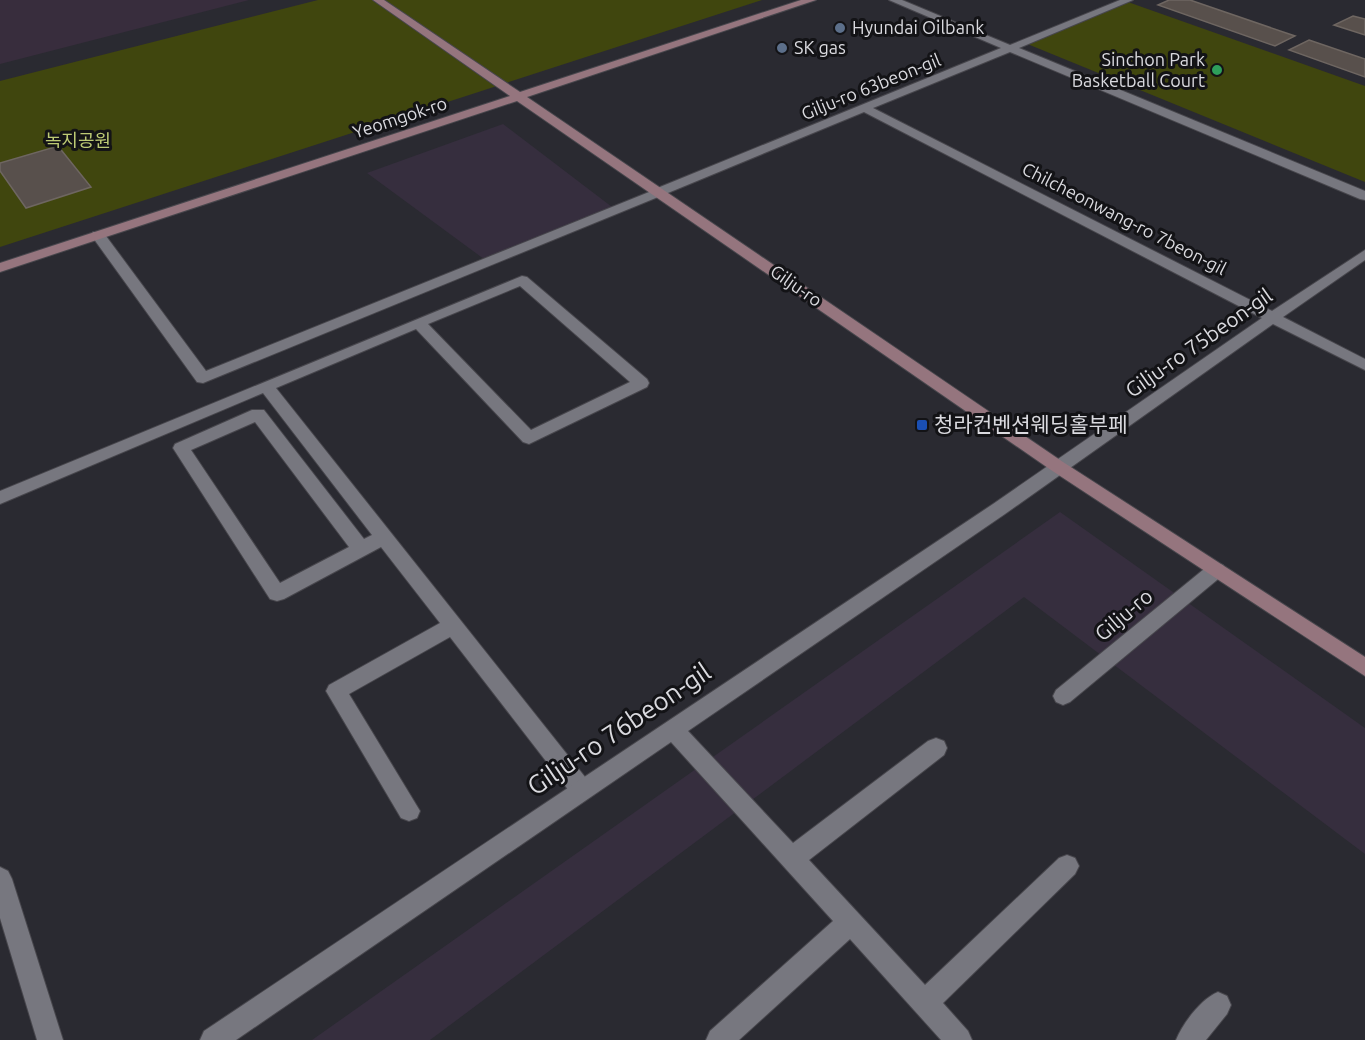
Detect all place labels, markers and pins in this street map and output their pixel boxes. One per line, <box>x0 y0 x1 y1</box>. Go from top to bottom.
place label: Hyundai Oilbank <box>852 17 984 37</box>
marker: Hyundai Oilbank <box>833 21 847 35</box>
place label: SK gas <box>794 37 846 57</box>
marker: SK gas <box>775 41 789 55</box>
place label: Sinchon Park Basketball Court <box>1072 49 1205 90</box>
marker: Sinchon Park Basketball Court <box>1210 63 1224 77</box>
place label: 청라컨벤션웨딩홀부페 <box>934 412 1127 436</box>
marker: 청라컨벤션웨딩홀부페 <box>915 418 929 432</box>

